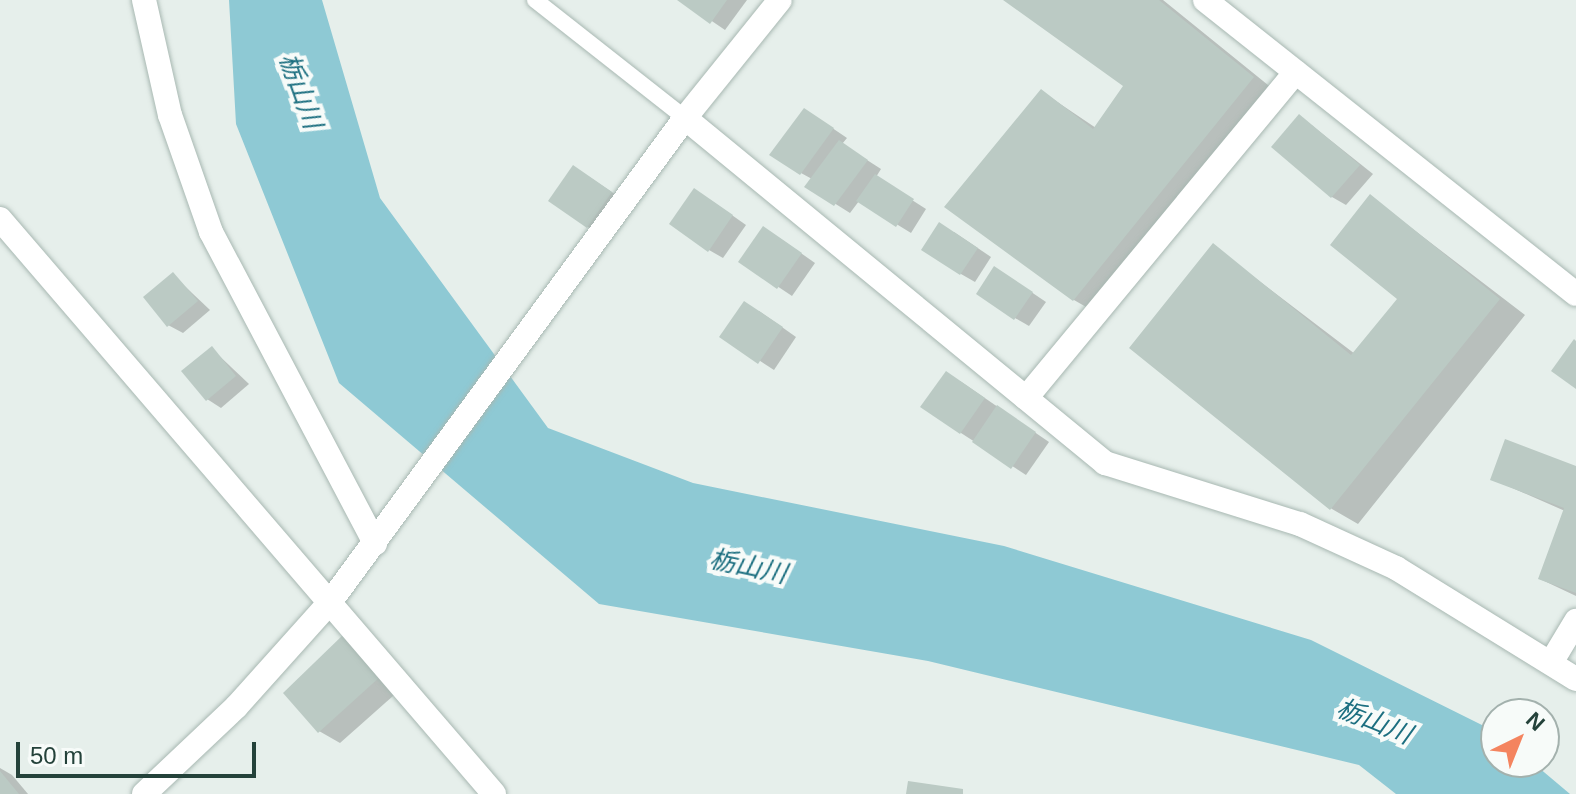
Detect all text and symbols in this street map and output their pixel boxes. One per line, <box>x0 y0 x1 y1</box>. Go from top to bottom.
water label: 栃山川 <box>272 49 328 133</box>
water label: 栃山川 <box>707 544 789 590</box>
water label: 栃山川 <box>1332 693 1416 751</box>
north arrow <box>1480 698 1560 778</box>
text: N <box>1521 707 1550 736</box>
scale bar <box>20 726 260 776</box>
text: 50 m <box>30 742 83 769</box>

